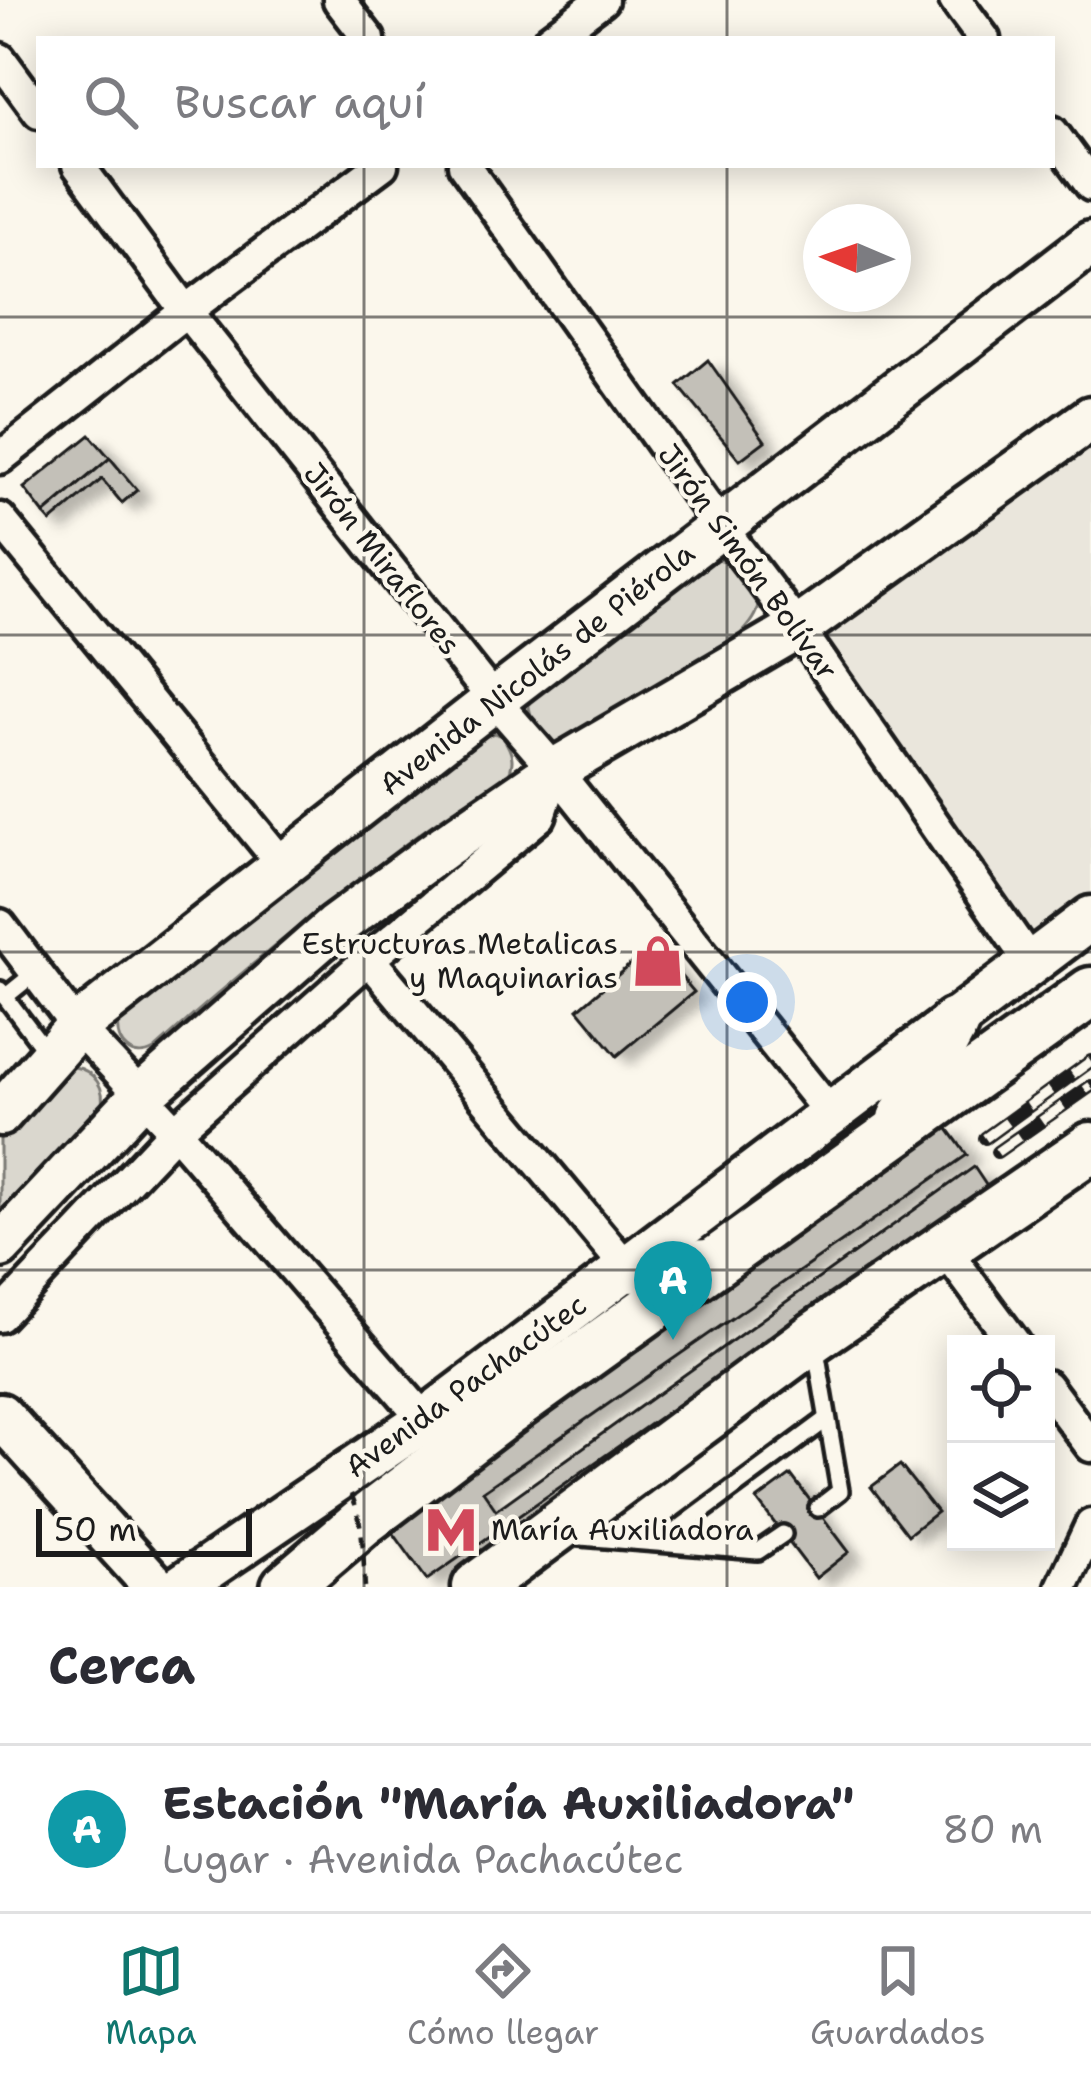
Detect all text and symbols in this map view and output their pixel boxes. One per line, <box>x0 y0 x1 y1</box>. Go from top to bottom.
search box <box>36 36 1055 168</box>
icon: search <box>78 69 144 135</box>
text: Buscar aquí <box>174 72 426 132</box>
north arrow <box>803 204 911 312</box>
street label: Jirón Simón Bolívar <box>649 435 848 688</box>
street label: Jirón Miraflores <box>294 454 471 663</box>
street label: Avenida Nicolás de Piérola <box>371 532 703 805</box>
place label: Estructuras Metalicas y Maquinarias <box>301 923 618 998</box>
shop icon: Estructuras Metalicas y Maquinarias <box>629 932 687 990</box>
your location <box>717 972 777 1032</box>
pin: A <box>634 1241 712 1340</box>
street label: Avenida Pachacútec <box>337 1284 595 1487</box>
map controls <box>947 1335 1055 1551</box>
button: locate <box>947 1335 1055 1443</box>
button: layers <box>947 1443 1055 1551</box>
metro station icon: María Auxiliadora <box>422 1501 480 1559</box>
scale bar <box>36 1503 252 1556</box>
text: 50 m <box>54 1507 137 1552</box>
place label: María Auxiliadora <box>491 1509 754 1550</box>
text: Cerca <box>48 1631 195 1699</box>
text: Estación "María Auxiliadora" <box>162 1773 855 1833</box>
text: A <box>72 1803 102 1855</box>
text: 80 m <box>942 1803 1043 1855</box>
text: Lugar · Avenida Pachacútec <box>162 1833 683 1885</box>
tab: Mapa <box>105 1938 197 2055</box>
tab: Cómo llegar <box>407 1938 599 2055</box>
tab: Guardados <box>810 1938 986 2055</box>

